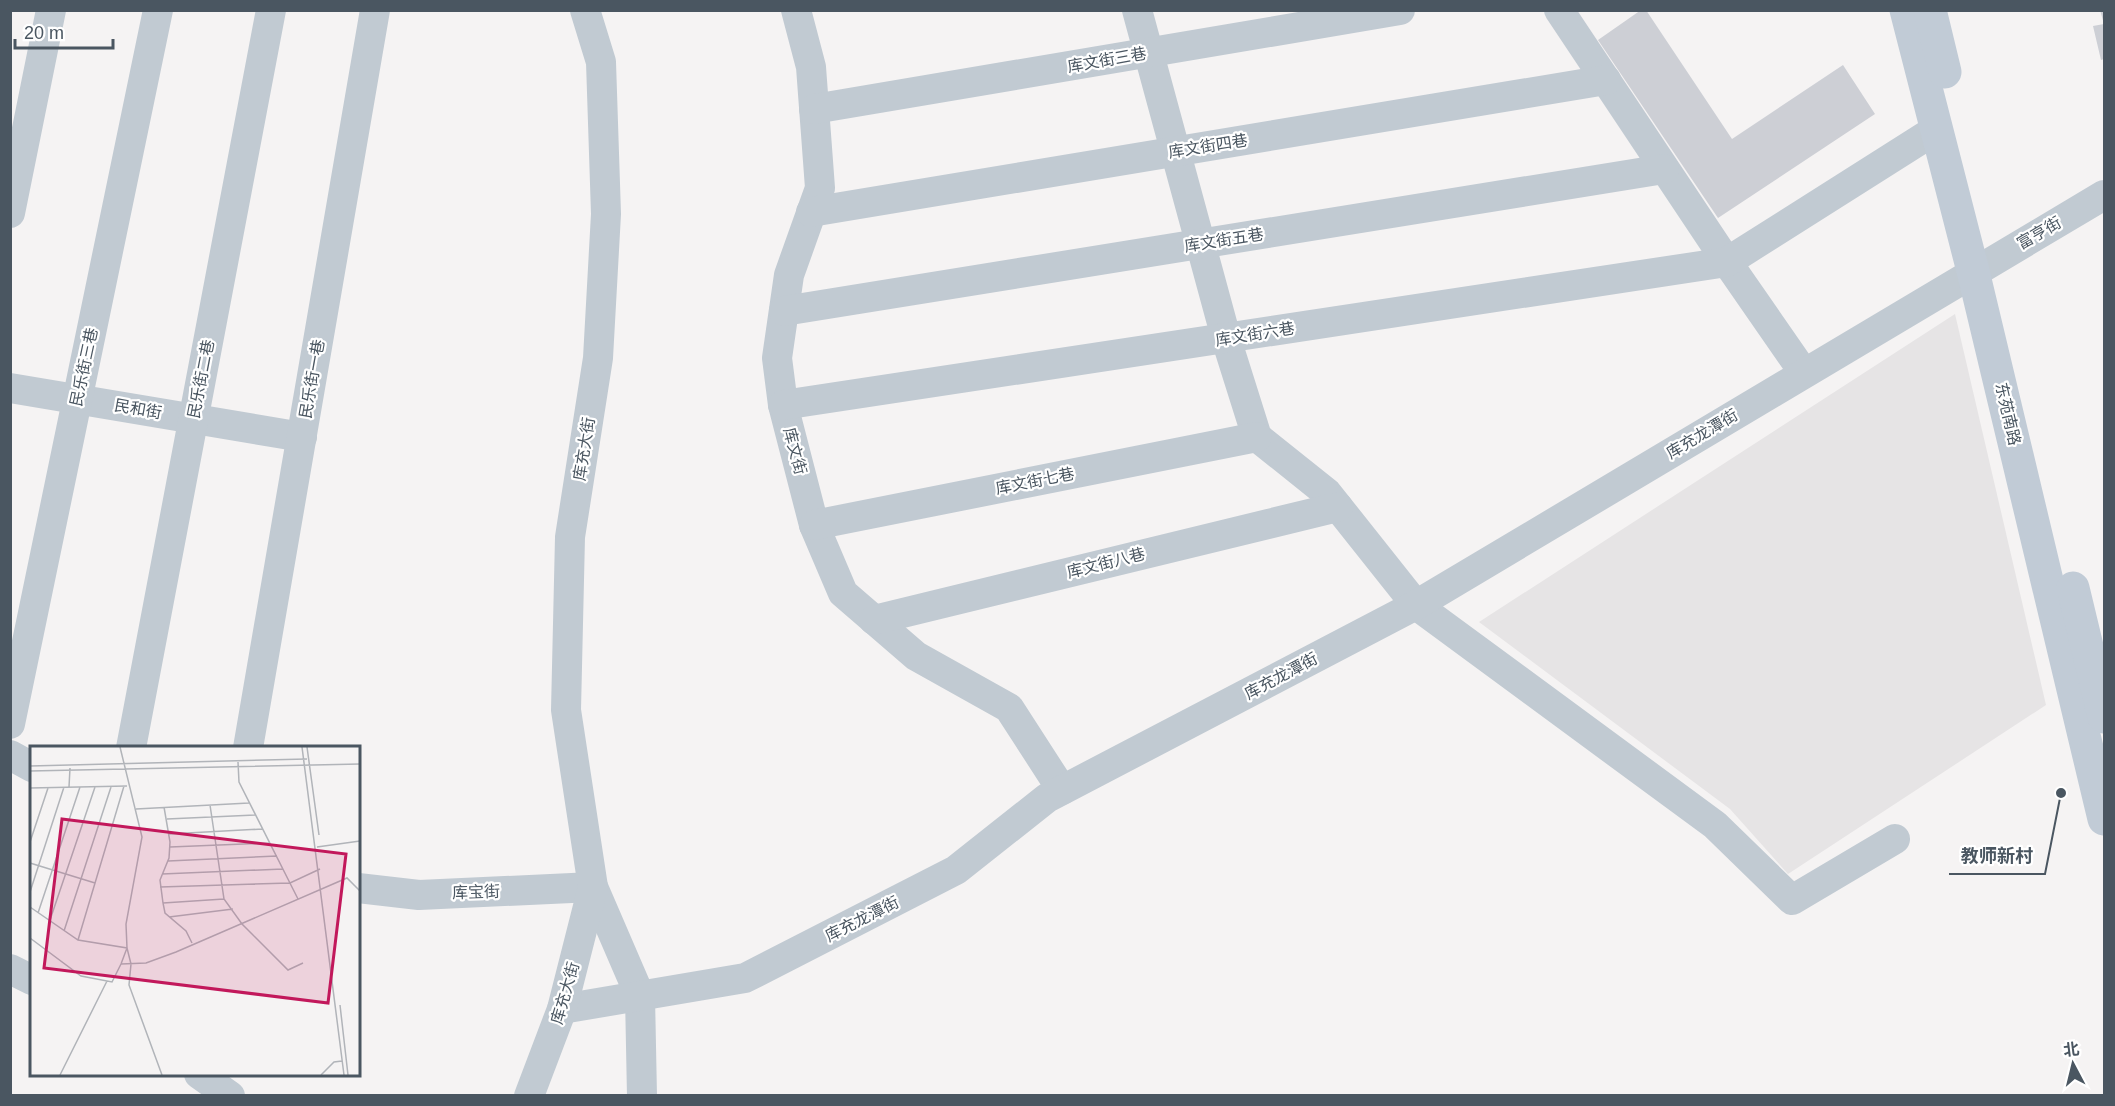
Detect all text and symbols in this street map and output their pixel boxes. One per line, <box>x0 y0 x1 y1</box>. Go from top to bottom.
scale bar <box>15 12 112 50</box>
text: 20 m <box>24 23 64 43</box>
street label: 库文街三巷 <box>1066 45 1148 75</box>
street label: 库文街四巷 <box>1167 131 1249 161</box>
street label: 富亨街 <box>2014 214 2064 252</box>
street label: 库文街五巷 <box>1183 225 1265 255</box>
street label: 库文街六巷 <box>1214 319 1296 349</box>
street label: 民乐街三巷 <box>67 326 101 408</box>
street label: 民乐街二巷 <box>185 338 217 420</box>
street label: 民乐街一巷 <box>297 338 327 420</box>
street label: 东苑南路 <box>1993 381 2023 447</box>
street label: 民和街 <box>113 396 163 422</box>
street label: 库充龙潭街 <box>1663 406 1741 462</box>
street label: 库充大街 <box>571 416 597 482</box>
street label: 库文街 <box>781 426 809 476</box>
street label: 库文街七巷 <box>994 465 1076 497</box>
street label: 库文街八巷 <box>1065 545 1147 581</box>
street label: 库充龙潭街 <box>1242 650 1320 702</box>
inset map <box>30 746 360 1076</box>
callout: 教师新村 <box>1949 838 2045 874</box>
text: 教师新村 <box>1961 846 2033 866</box>
street label: 库宝街 <box>452 883 500 901</box>
street label: 库充龙潭街 <box>822 893 902 945</box>
street label: 库充大街 <box>548 960 582 1026</box>
north arrow <box>2043 1034 2103 1094</box>
text: 北 <box>2062 1040 2080 1059</box>

